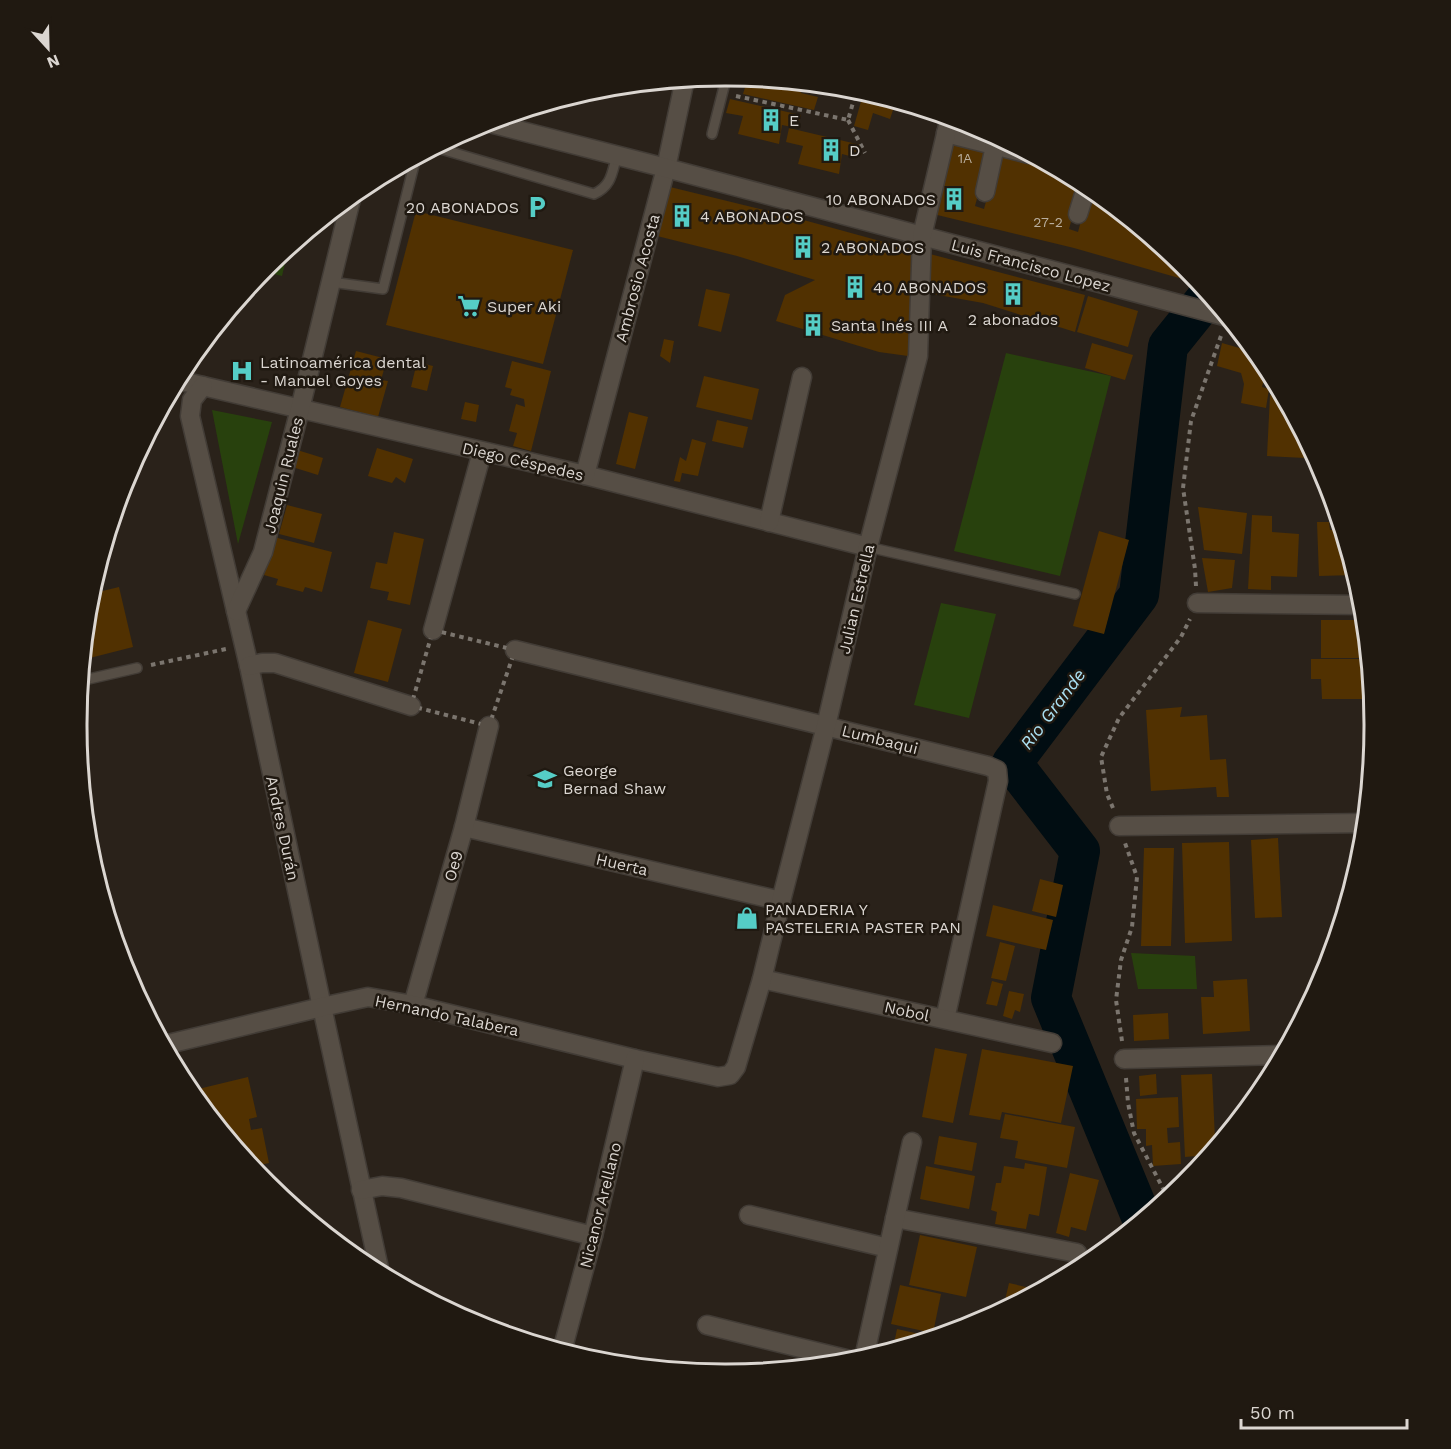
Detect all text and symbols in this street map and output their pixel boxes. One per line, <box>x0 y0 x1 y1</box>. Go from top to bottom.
north arrow <box>18 18 78 78</box>
text: N <box>44 50 62 72</box>
building icon: E <box>758 107 784 133</box>
place label: E <box>789 111 799 130</box>
building icon: D <box>818 137 844 163</box>
place label: D <box>849 141 861 160</box>
house number: 1A <box>958 150 972 166</box>
building icon: 10 ABONADOS <box>941 186 967 212</box>
place label: 10 ABONADOS <box>826 190 936 209</box>
parking icon: 20 ABONADOS <box>524 194 550 220</box>
place label: 20 ABONADOS <box>406 198 519 217</box>
building icon: 4 ABONADOS <box>669 203 695 229</box>
place label: 4 ABONADOS <box>700 207 804 226</box>
street label: Ambrosio Acosta <box>611 212 664 344</box>
house number: 27-2 <box>1033 214 1063 230</box>
building icon: 2 ABONADOS <box>790 234 816 260</box>
street label: Luis Francisco Lopez <box>949 235 1113 296</box>
place label: 2 ABONADOS <box>821 238 924 257</box>
building icon: 40 ABONADOS <box>842 274 868 300</box>
place label: 40 ABONADOS <box>873 278 987 297</box>
building icon: 2 abonados <box>1000 281 1026 307</box>
supermarket icon: Super Aki <box>456 293 482 319</box>
place label: Super Aki <box>487 297 561 316</box>
place label: 2 abonados <box>968 310 1058 329</box>
building icon: Santa Inés III A <box>800 312 826 338</box>
place label: Santa Inés III A <box>831 316 948 335</box>
place label: Latinoamérica dental - Manuel Goyes <box>260 353 426 390</box>
hospital icon: Latinoamérica dental - Manuel Goyes <box>229 358 255 384</box>
street label: Joaquin Ruales <box>260 415 307 535</box>
street label: Diego Céspedes <box>460 438 585 485</box>
street label: Julian Estrella <box>835 542 878 656</box>
water label: Rio Grande <box>1016 664 1090 753</box>
street label: Lumbaqui <box>840 721 920 758</box>
place label: George Bernad Shaw <box>563 761 666 798</box>
school or university icon: George Bernad Shaw <box>532 766 558 792</box>
street label: Andres Durán <box>262 774 303 882</box>
street label: Oe9 <box>440 849 467 884</box>
street label: Huerta <box>594 849 650 880</box>
place label: PANADERIA Y PASTELERIA PASTER PAN <box>765 900 961 937</box>
shop icon: PANADERIA Y PASTELERIA PASTER PAN <box>734 905 760 931</box>
street label: Hernando Talabera <box>373 991 521 1040</box>
street label: Nobol <box>883 997 931 1026</box>
street label: Nicanor Arellano <box>576 1140 625 1270</box>
scale bar <box>1241 1392 1408 1430</box>
text: 50 m <box>1250 1402 1295 1423</box>

